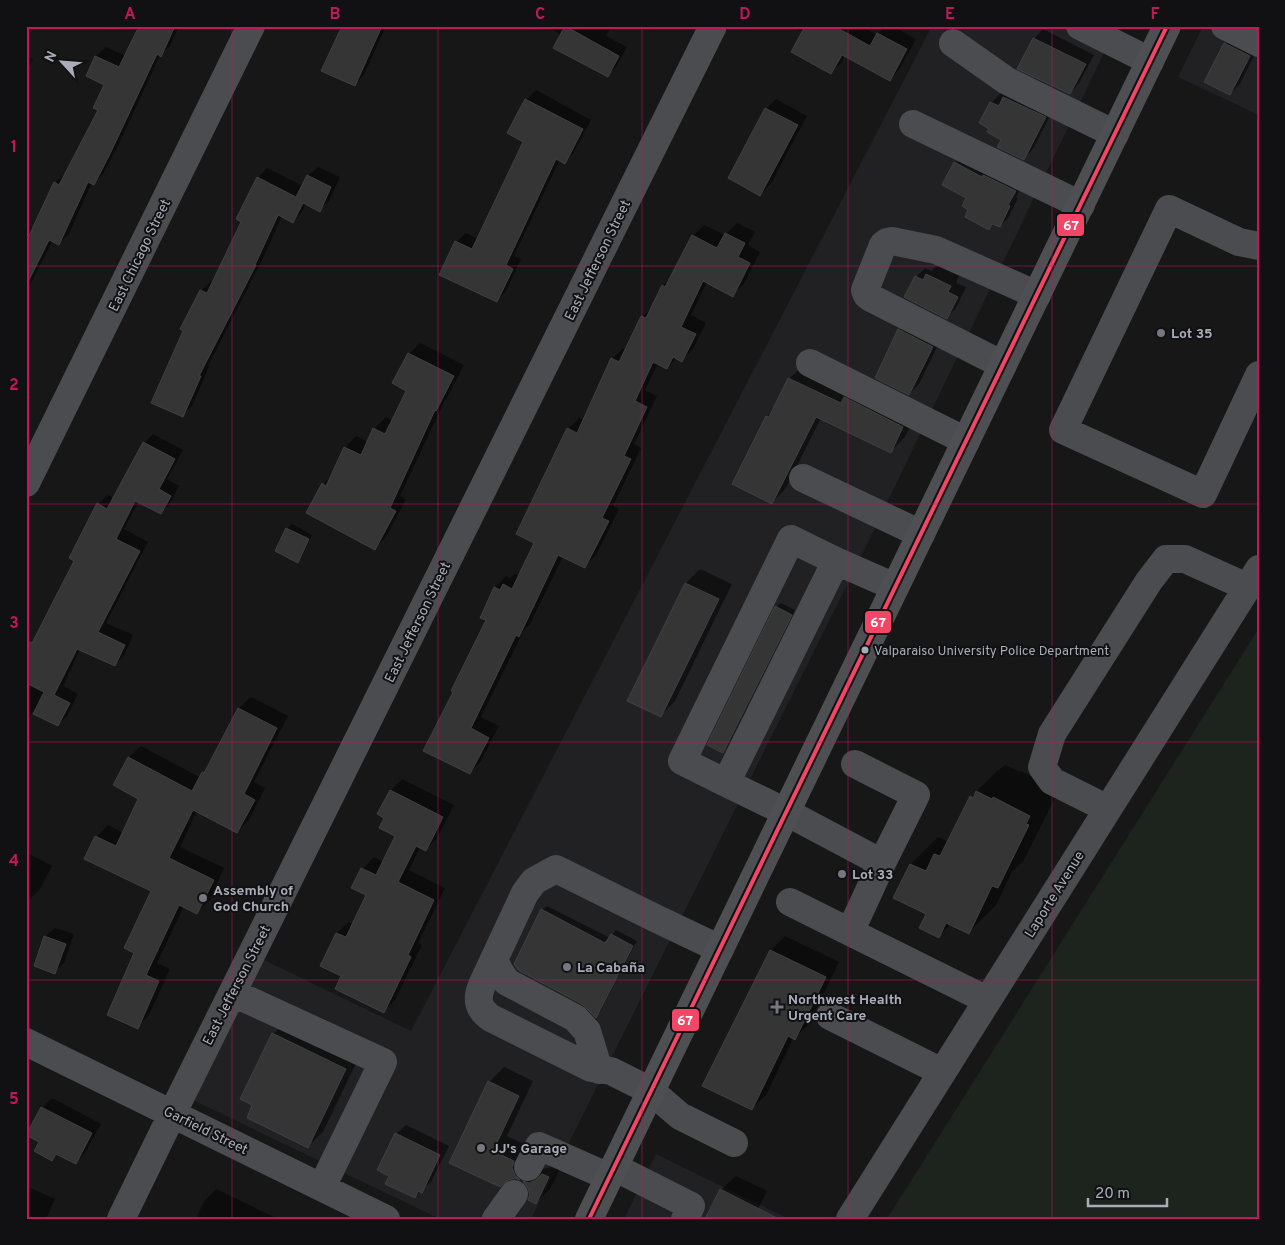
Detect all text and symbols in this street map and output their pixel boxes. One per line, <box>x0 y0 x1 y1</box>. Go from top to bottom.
text: A <box>124 5 136 25</box>
text: B <box>329 5 341 25</box>
text: C <box>535 5 545 25</box>
text: D <box>739 5 751 25</box>
text: E <box>945 5 955 25</box>
text: F <box>1150 5 1160 25</box>
north arrow <box>38 38 88 88</box>
text: N <box>42 49 62 65</box>
text: 1 <box>11 138 17 158</box>
street label: East Chicago Street <box>106 197 175 315</box>
street label: East Jefferson Street <box>562 198 635 324</box>
line badge: 67 <box>1056 213 1085 237</box>
text: 67 <box>1063 218 1079 235</box>
place label: Lot 35 <box>1171 326 1213 343</box>
marker: Lot 35 <box>1155 327 1167 339</box>
text: 2 <box>9 376 19 396</box>
street label: East Jefferson Street <box>382 560 455 686</box>
line badge: 67 <box>864 610 892 634</box>
text: 3 <box>9 614 19 634</box>
text: 67 <box>870 615 886 632</box>
place label: Valparaiso University Police Department <box>874 644 1109 660</box>
marker: Valparaiso University Police Department <box>860 645 870 655</box>
street label: Laporte Avenue <box>1022 848 1089 941</box>
text: 4 <box>9 852 19 872</box>
place label: Lot 33 <box>852 867 894 884</box>
marker: Lot 33 <box>836 868 848 880</box>
place label: Assembly of God Church <box>213 883 293 916</box>
marker: Assembly of God Church <box>197 892 209 904</box>
street label: East Jefferson Street <box>200 923 275 1048</box>
place label: La Cabaña <box>577 960 645 977</box>
marker: La Cabaña <box>561 961 573 973</box>
place label: Northwest Health Urgent Care <box>788 992 902 1025</box>
marker: Northwest Health Urgent Care <box>770 1000 784 1014</box>
line badge: 67 <box>671 1008 700 1032</box>
text: 67 <box>677 1013 693 1030</box>
text: 5 <box>9 1090 19 1110</box>
street label: Garfield Street <box>160 1104 250 1159</box>
place label: JJ's Garage <box>491 1141 567 1158</box>
marker: JJ's Garage <box>475 1142 487 1154</box>
scale bar <box>1088 1175 1166 1207</box>
text: 20 m <box>1095 1185 1130 1204</box>

